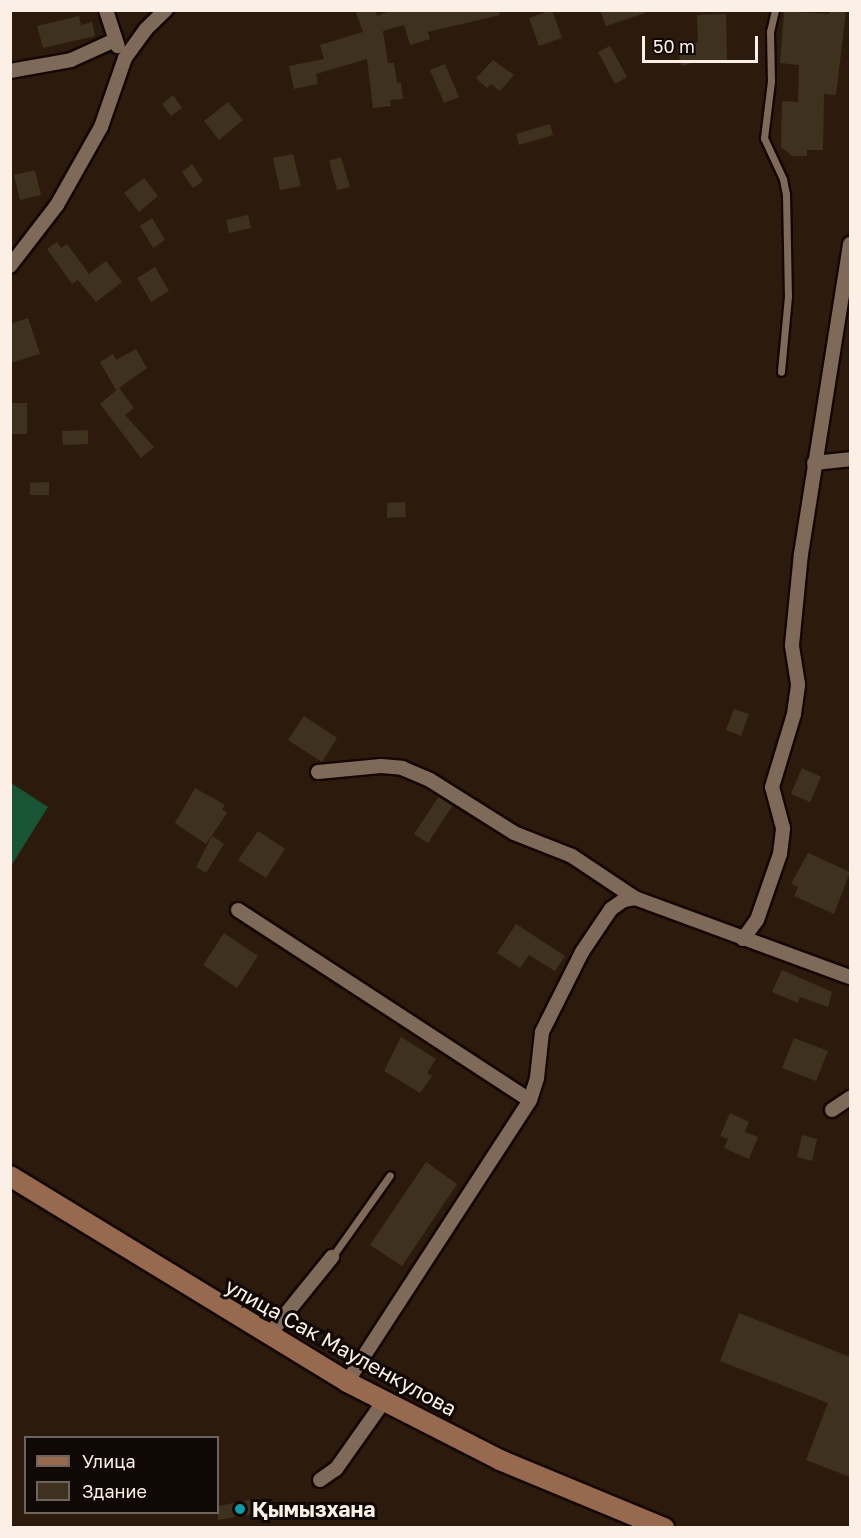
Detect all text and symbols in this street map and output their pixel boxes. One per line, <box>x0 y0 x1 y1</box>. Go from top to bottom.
scale bar <box>645 24 760 62</box>
text: 50 m <box>653 35 695 57</box>
street label: улица Сак Мауленкулова <box>221 1273 461 1421</box>
legend <box>24 1436 219 1514</box>
text: Улица <box>82 1450 136 1472</box>
text: Здание <box>82 1480 147 1502</box>
place label: Қымызхана <box>252 1496 376 1522</box>
marker: Қымызхана <box>233 1502 247 1516</box>

